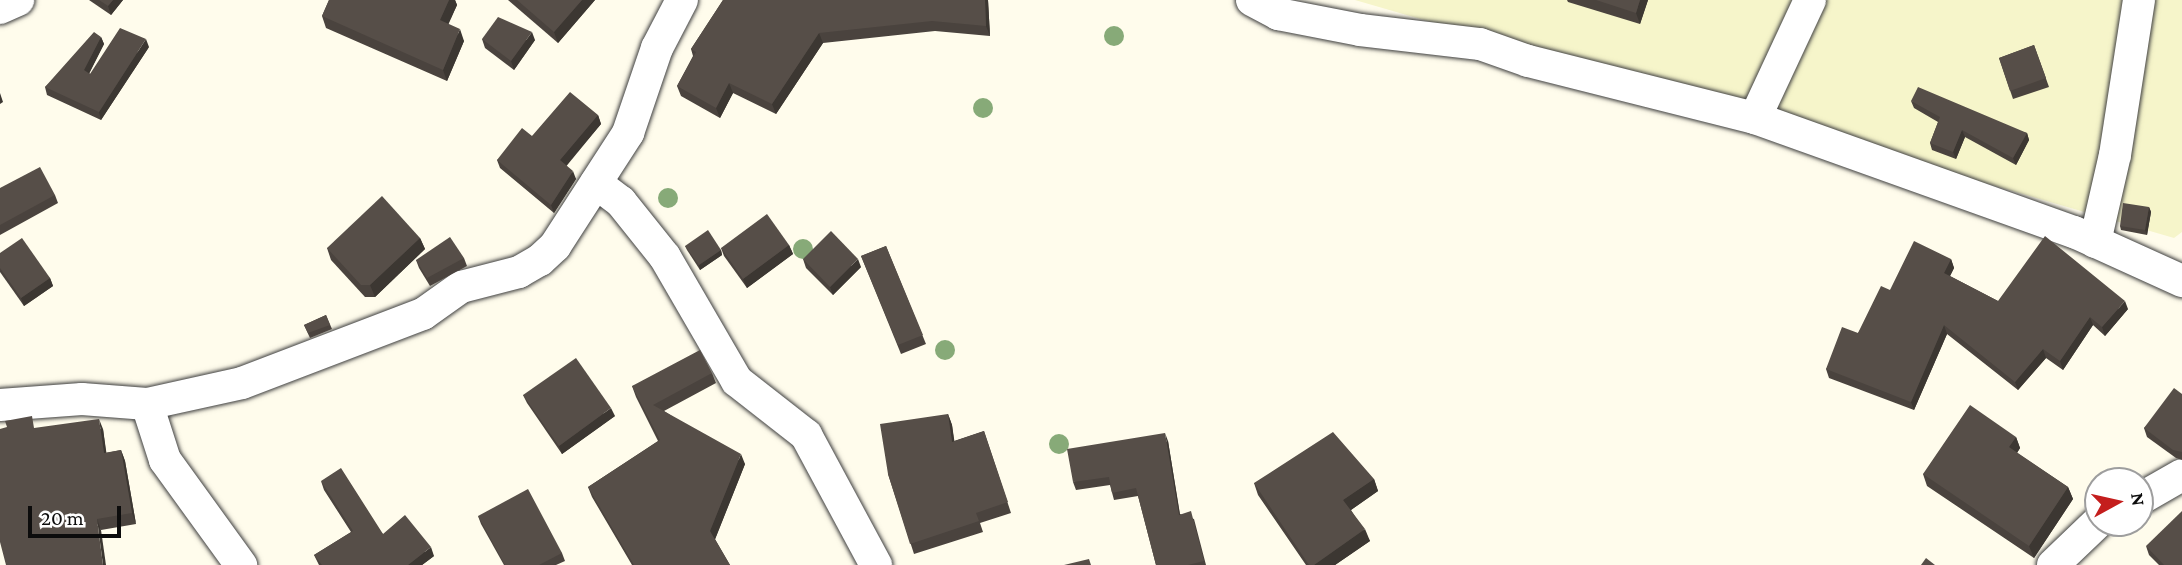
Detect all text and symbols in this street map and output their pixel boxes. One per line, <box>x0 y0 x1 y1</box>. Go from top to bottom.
north arrow <box>2084 467 2154 537</box>
scale bar <box>32 491 124 536</box>
text: N <box>2127 491 2150 507</box>
text: 20 m <box>41 506 84 530</box>

